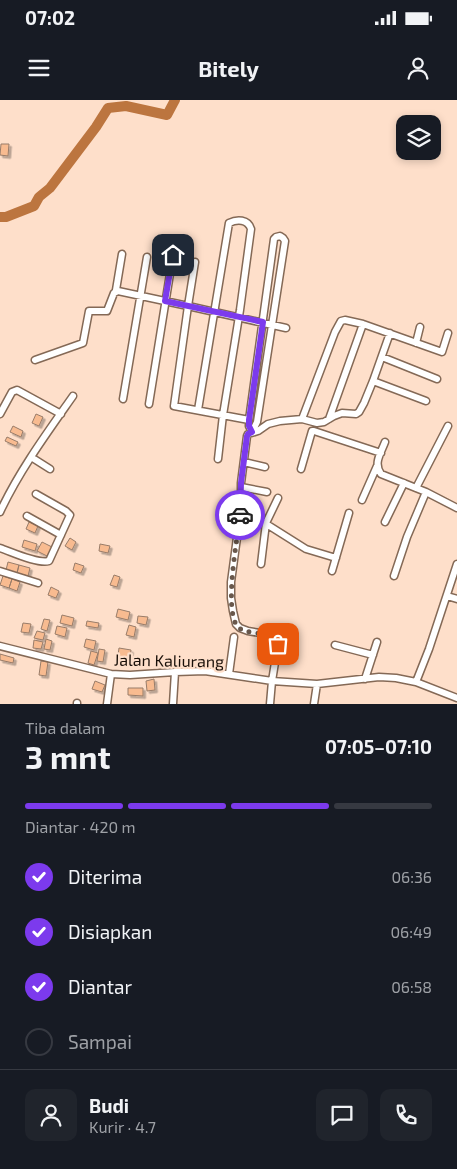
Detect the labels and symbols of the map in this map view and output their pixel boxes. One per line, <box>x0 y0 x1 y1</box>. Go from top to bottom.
pin <box>152 234 194 276</box>
courier <box>215 490 265 540</box>
pin <box>257 623 299 665</box>
street label: Jalan Kaliurang <box>114 650 224 670</box>

